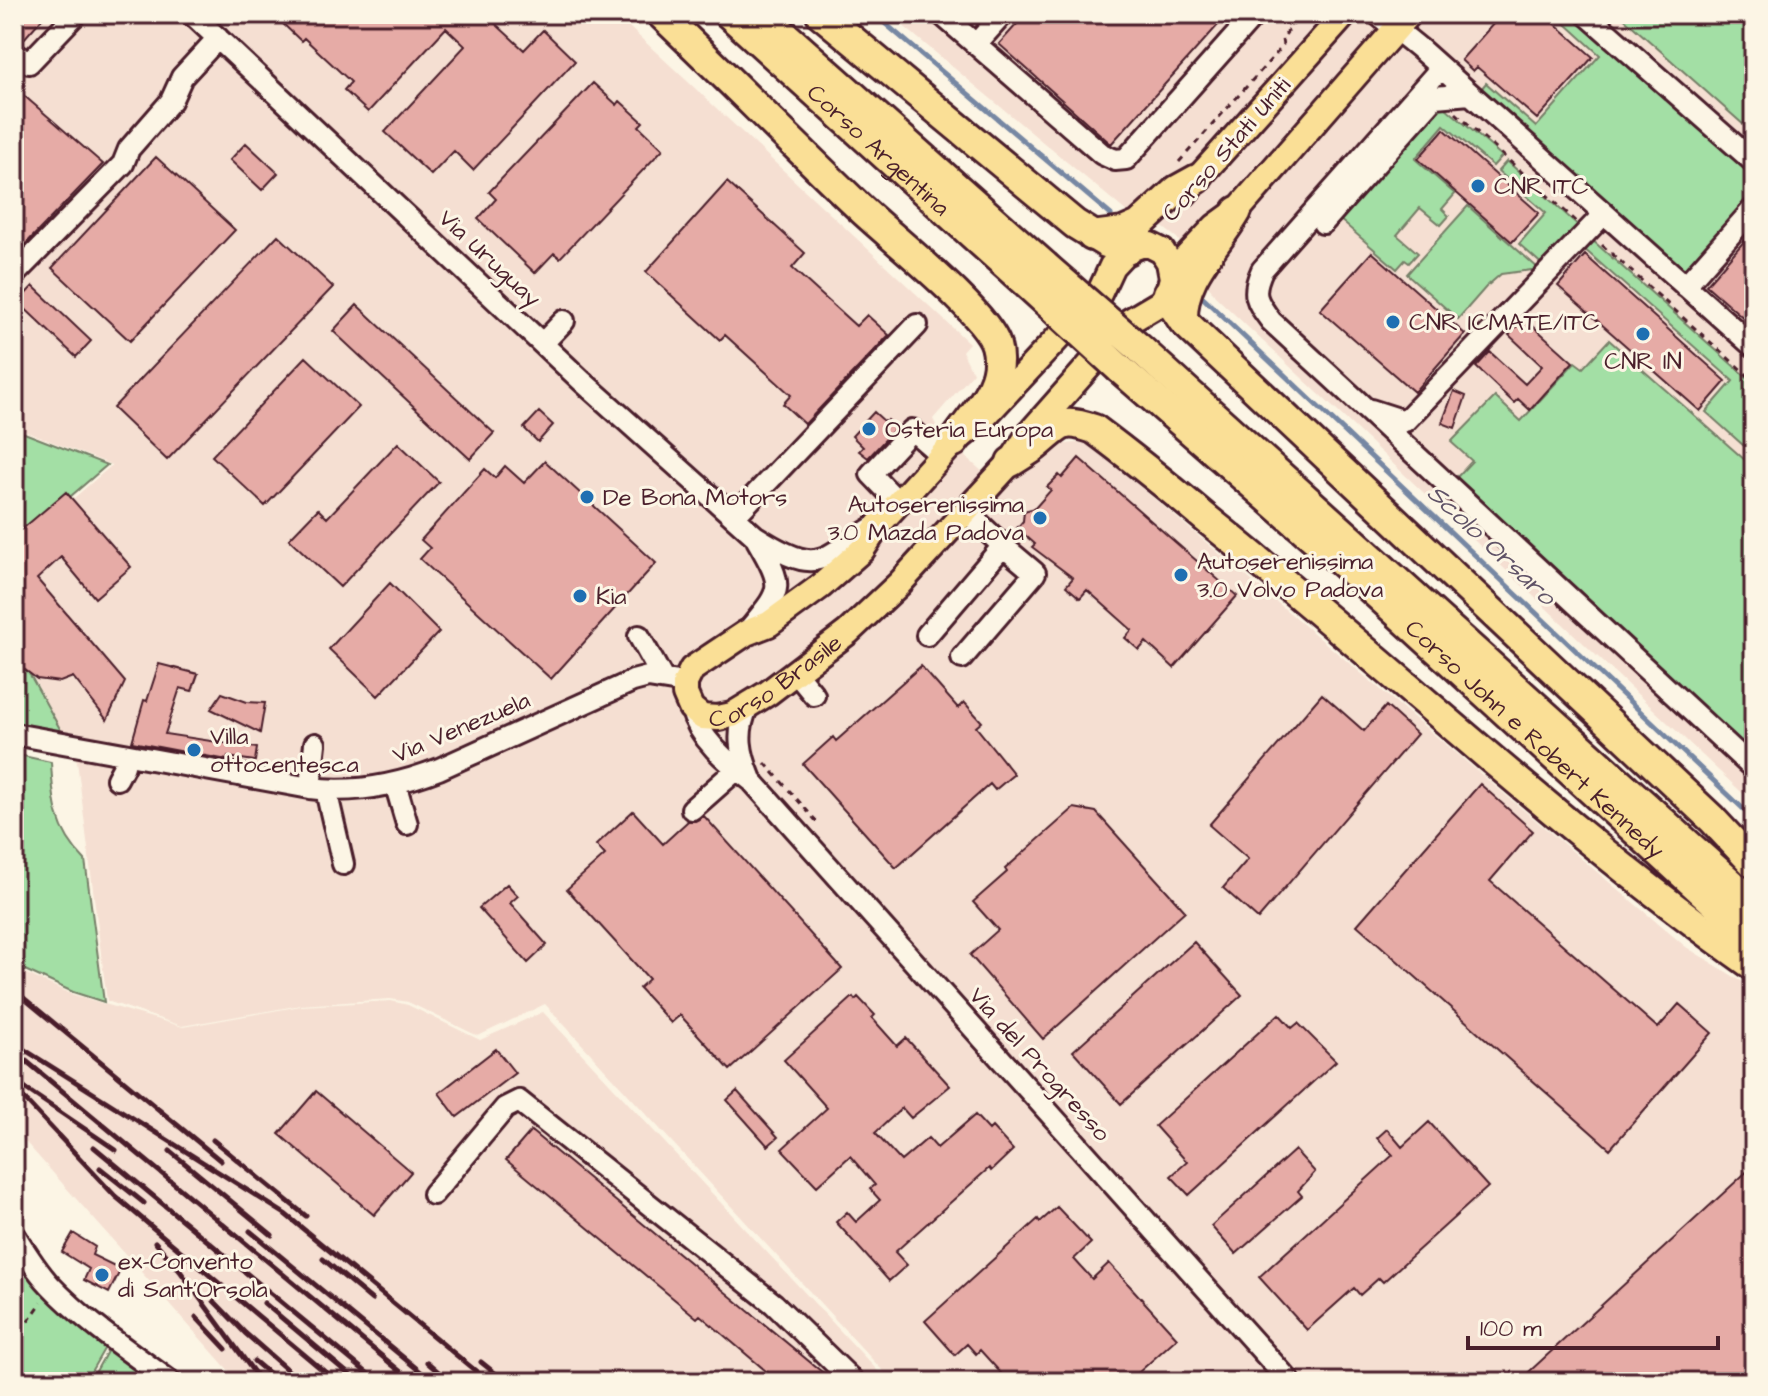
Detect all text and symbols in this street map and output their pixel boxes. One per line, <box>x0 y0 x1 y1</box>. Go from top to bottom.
street label: Corso Stati Uniti <box>1154 70 1299 229</box>
street label: Corso Argentina <box>799 77 957 224</box>
place label: CNR ITC <box>1494 170 1588 204</box>
marker: CNR ITC <box>1469 177 1487 195</box>
street label: Via Uruguay <box>430 202 548 316</box>
place label: CNR ICMATE/ITC <box>1409 306 1599 340</box>
marker: CNR ICMATE/ITC <box>1384 313 1402 331</box>
marker: CNR IN <box>1634 325 1652 343</box>
place label: CNR IN <box>1604 345 1682 379</box>
place label: Osteria Europa <box>885 413 1053 447</box>
marker: Osteria Europa <box>860 420 878 438</box>
water label: Scolo Orsaro <box>1419 476 1565 615</box>
place label: De Bona Motors <box>603 481 787 515</box>
marker: De Bona Motors <box>578 488 596 506</box>
place label: Autoserenissima 3.0 Mazda Padova <box>828 488 1024 550</box>
marker: Autoserenissima 3.0 Mazda Padova <box>1031 509 1049 527</box>
place label: Autoserenissima 3.0 Volvo Padova <box>1197 545 1383 607</box>
marker: Autoserenissima 3.0 Volvo Padova <box>1172 566 1190 584</box>
place label: Kia <box>596 580 626 614</box>
marker: Kia <box>571 587 589 605</box>
street label: Corso John e Robert Kennedy <box>1397 612 1672 868</box>
street label: Corso Brasile <box>708 626 849 736</box>
street label: Via Venezuela <box>387 684 535 772</box>
place label: Villa ottocentesca <box>210 720 359 782</box>
marker: Villa ottocentesca <box>185 741 203 759</box>
street label: Via del Progresso <box>960 980 1118 1150</box>
place label: ex-Convento di Sant'Orsola <box>118 1245 268 1307</box>
marker: ex-Convento di Sant'Orsola <box>93 1266 111 1284</box>
scale bar <box>1468 1300 1718 1350</box>
text: 100 m <box>1480 1312 1542 1346</box>

